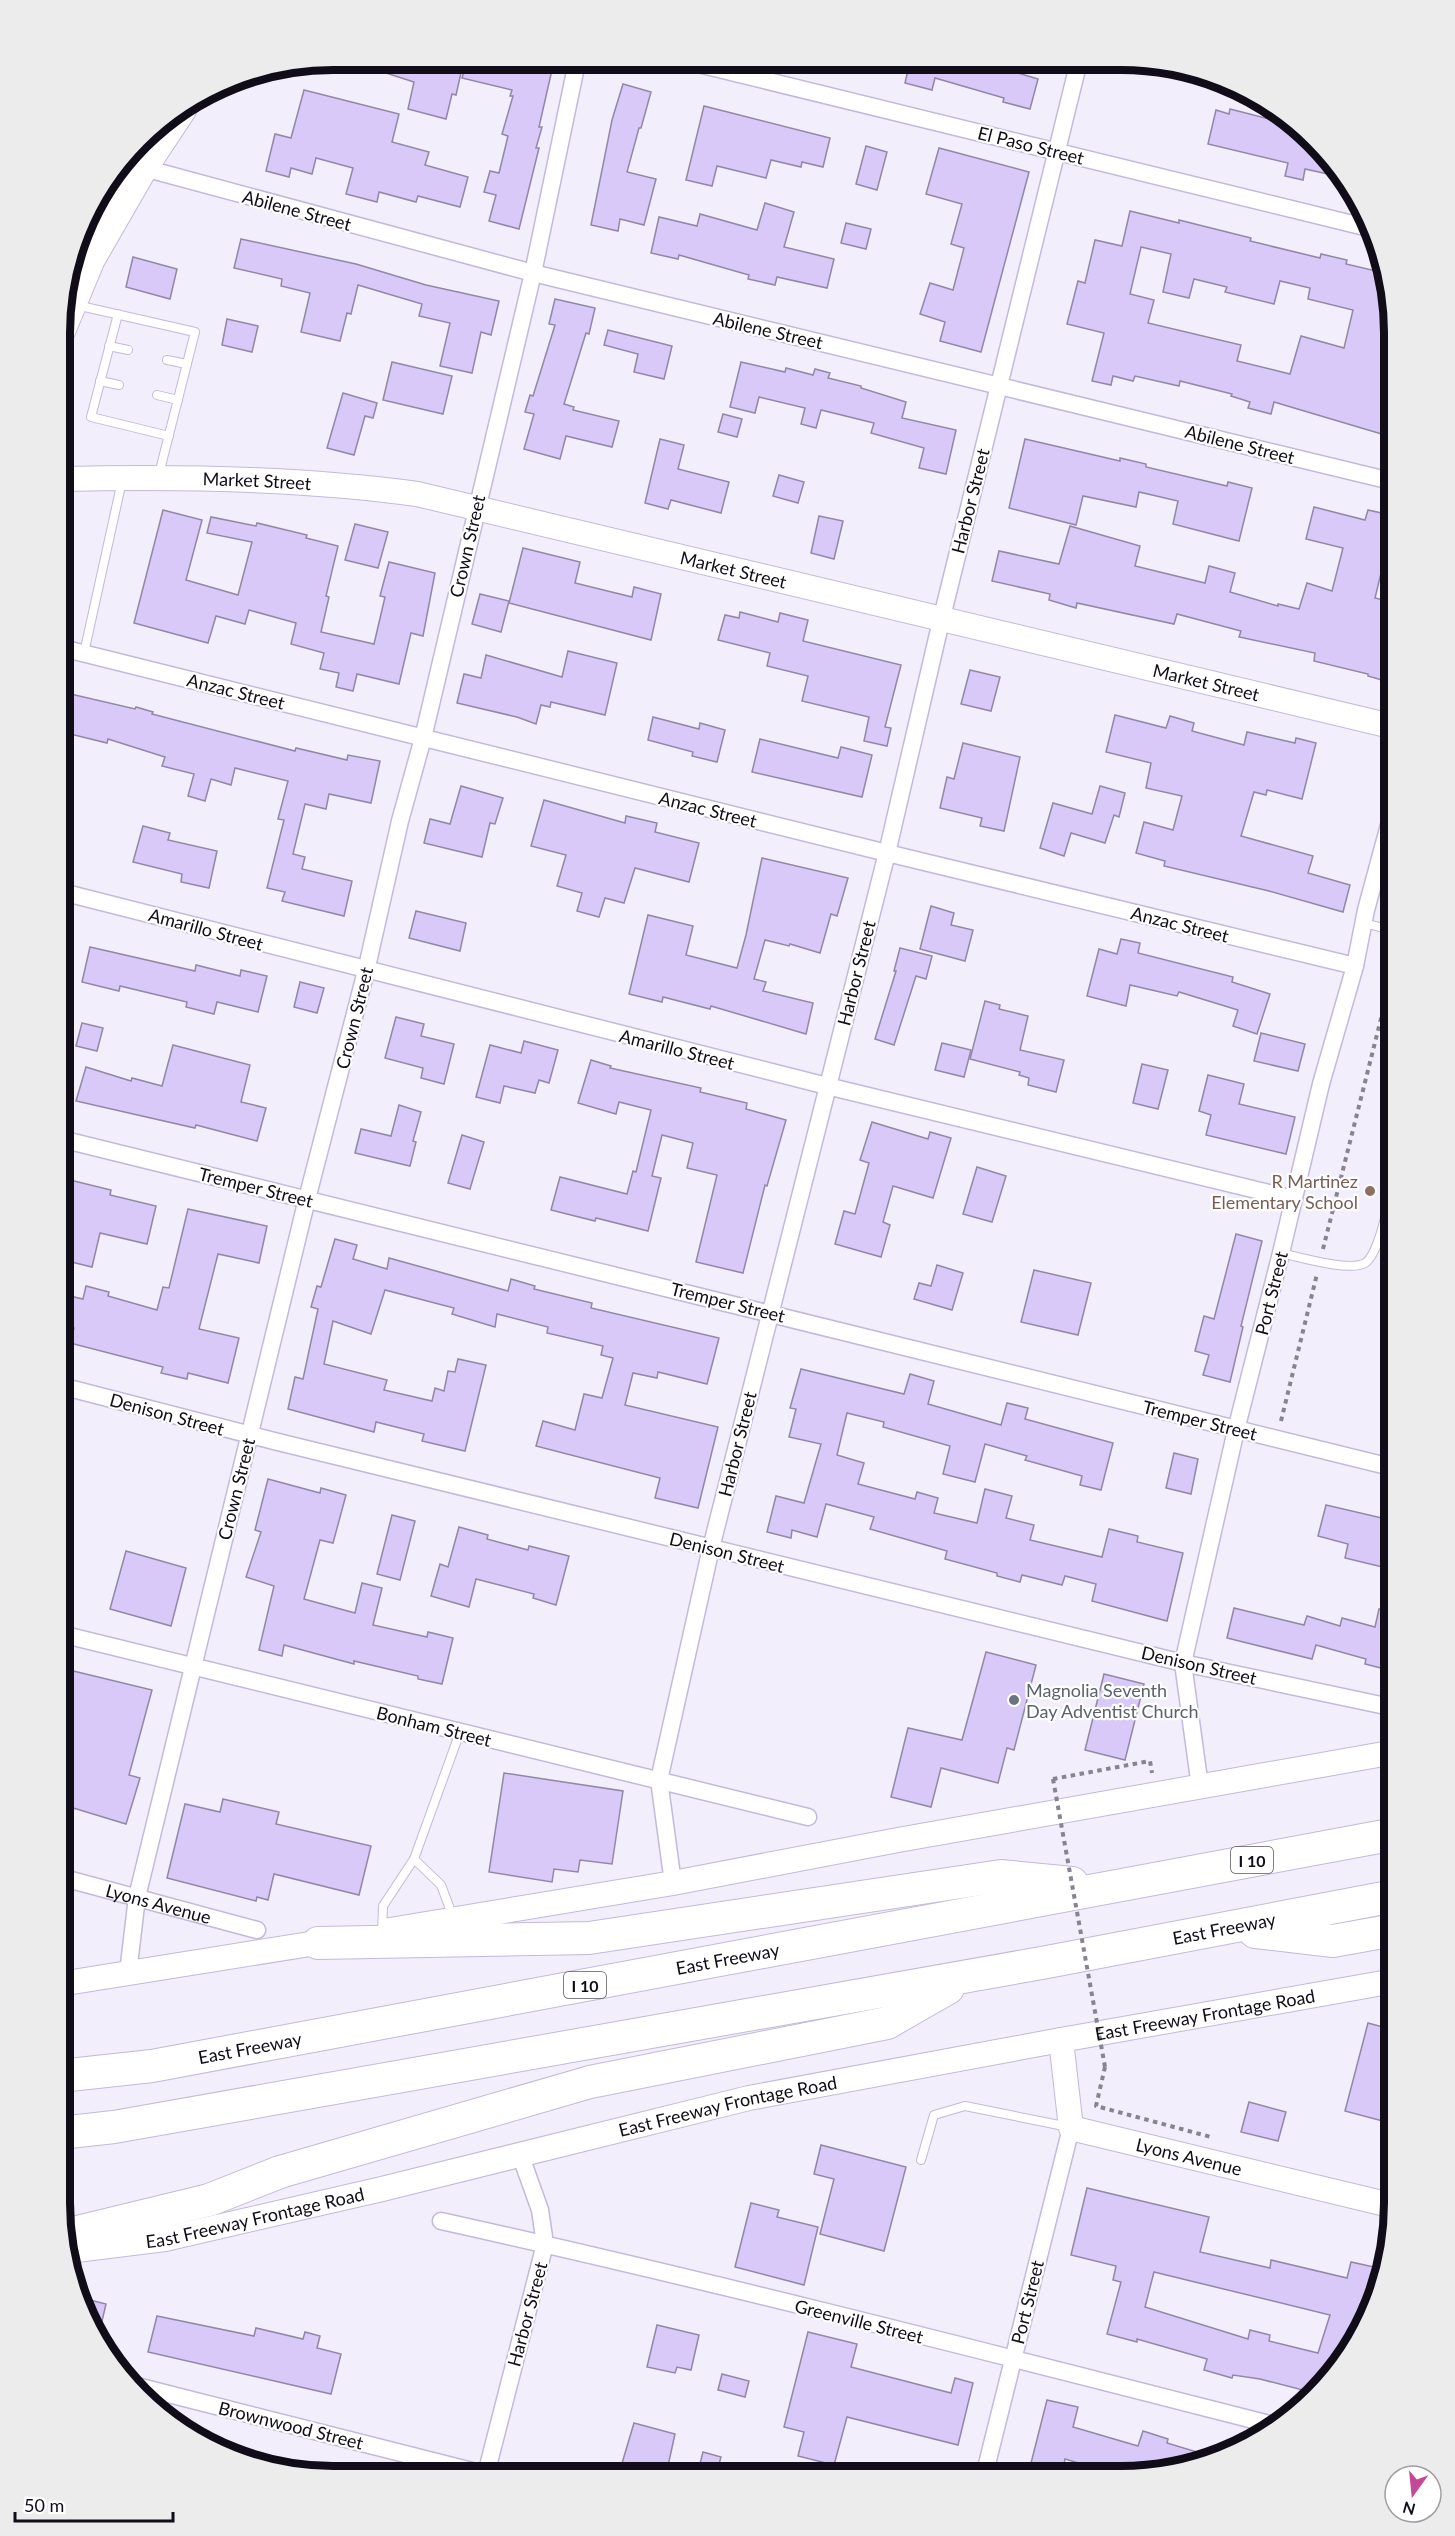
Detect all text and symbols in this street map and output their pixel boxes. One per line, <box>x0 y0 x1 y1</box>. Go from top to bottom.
street label: El Paso Street <box>976 121 1087 169</box>
street label: Abilene Street <box>240 185 354 235</box>
street label: Abilene Street <box>711 307 825 353</box>
street label: Abilene Street <box>1183 420 1297 468</box>
street label: Harbor Street <box>946 446 994 556</box>
street label: Market Street <box>202 467 312 494</box>
street label: Crown Street <box>445 492 490 599</box>
street label: Market Street <box>678 546 789 593</box>
street label: Market Street <box>1151 659 1262 705</box>
street label: Anzac Street <box>185 668 288 714</box>
street label: Anzac Street <box>657 786 760 832</box>
street label: Anzac Street <box>1129 901 1232 947</box>
street label: Amarillo Street <box>146 903 266 955</box>
street label: Harbor Street <box>832 918 880 1028</box>
street label: Crown Street <box>331 964 377 1071</box>
street label: Amarillo Street <box>617 1024 737 1074</box>
street label: Tremper Street <box>197 1162 316 1212</box>
place label: R Martinez Elementary School <box>1211 1170 1358 1213</box>
marker: R Martinez Elementary School <box>1363 1184 1377 1198</box>
street label: Port Street <box>1250 1248 1292 1337</box>
street label: Tremper Street <box>669 1277 788 1327</box>
street label: Denison Street <box>107 1388 227 1440</box>
street label: Harbor Street <box>713 1389 761 1499</box>
street label: Tremper Street <box>1141 1395 1260 1445</box>
street label: Crown Street <box>213 1435 259 1542</box>
street label: Denison Street <box>667 1527 787 1577</box>
street label: Denison Street <box>1139 1641 1259 1689</box>
place label: Magnolia Seventh Day Adventist Church <box>1026 1679 1198 1722</box>
marker: Magnolia Seventh Day Adventist Church <box>1007 1693 1021 1707</box>
street label: Bonham Street <box>374 1701 494 1751</box>
road number: I 10 <box>1231 1847 1273 1873</box>
street label: Lyons Avenue <box>103 1879 214 1928</box>
street label: East Freeway <box>1171 1908 1278 1949</box>
street label: East Freeway <box>674 1938 782 1979</box>
road number: I 10 <box>564 1972 606 1998</box>
street label: East Freeway Frontage Road <box>1093 1984 1317 2045</box>
street label: East Freeway <box>196 2027 304 2068</box>
street label: East Freeway Frontage Road <box>616 2071 839 2141</box>
street label: Lyons Avenue <box>1134 2133 1244 2180</box>
street label: East Freeway Frontage Road <box>144 2182 366 2252</box>
street label: Port Street <box>1006 2257 1048 2346</box>
street label: Harbor Street <box>502 2259 552 2369</box>
street label: Greenville Street <box>792 2294 926 2348</box>
street label: Brownwood Street <box>216 2396 366 2454</box>
north arrow <box>1383 2464 1443 2524</box>
scale bar <box>15 2485 172 2523</box>
text: 50 m <box>24 2494 64 2516</box>
text: N <box>1401 2498 1417 2520</box>

